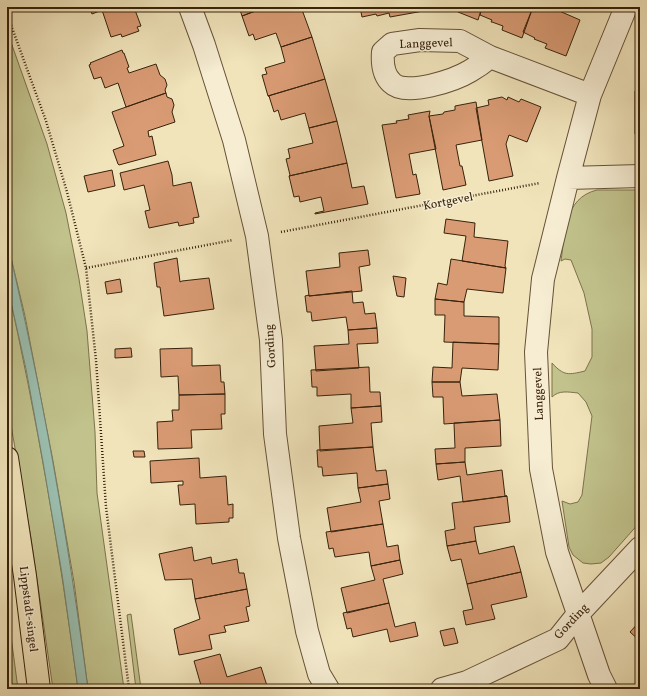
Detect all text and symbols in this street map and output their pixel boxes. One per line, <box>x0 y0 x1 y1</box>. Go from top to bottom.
street label: Langgevel <box>399 35 453 53</box>
street label: Kortgevel <box>422 189 475 215</box>
street label: Gording <box>261 323 281 368</box>
street label: Langgevel <box>530 367 548 421</box>
street label: Lippstadt-singel <box>15 565 41 653</box>
street label: Gording <box>551 600 593 643</box>

